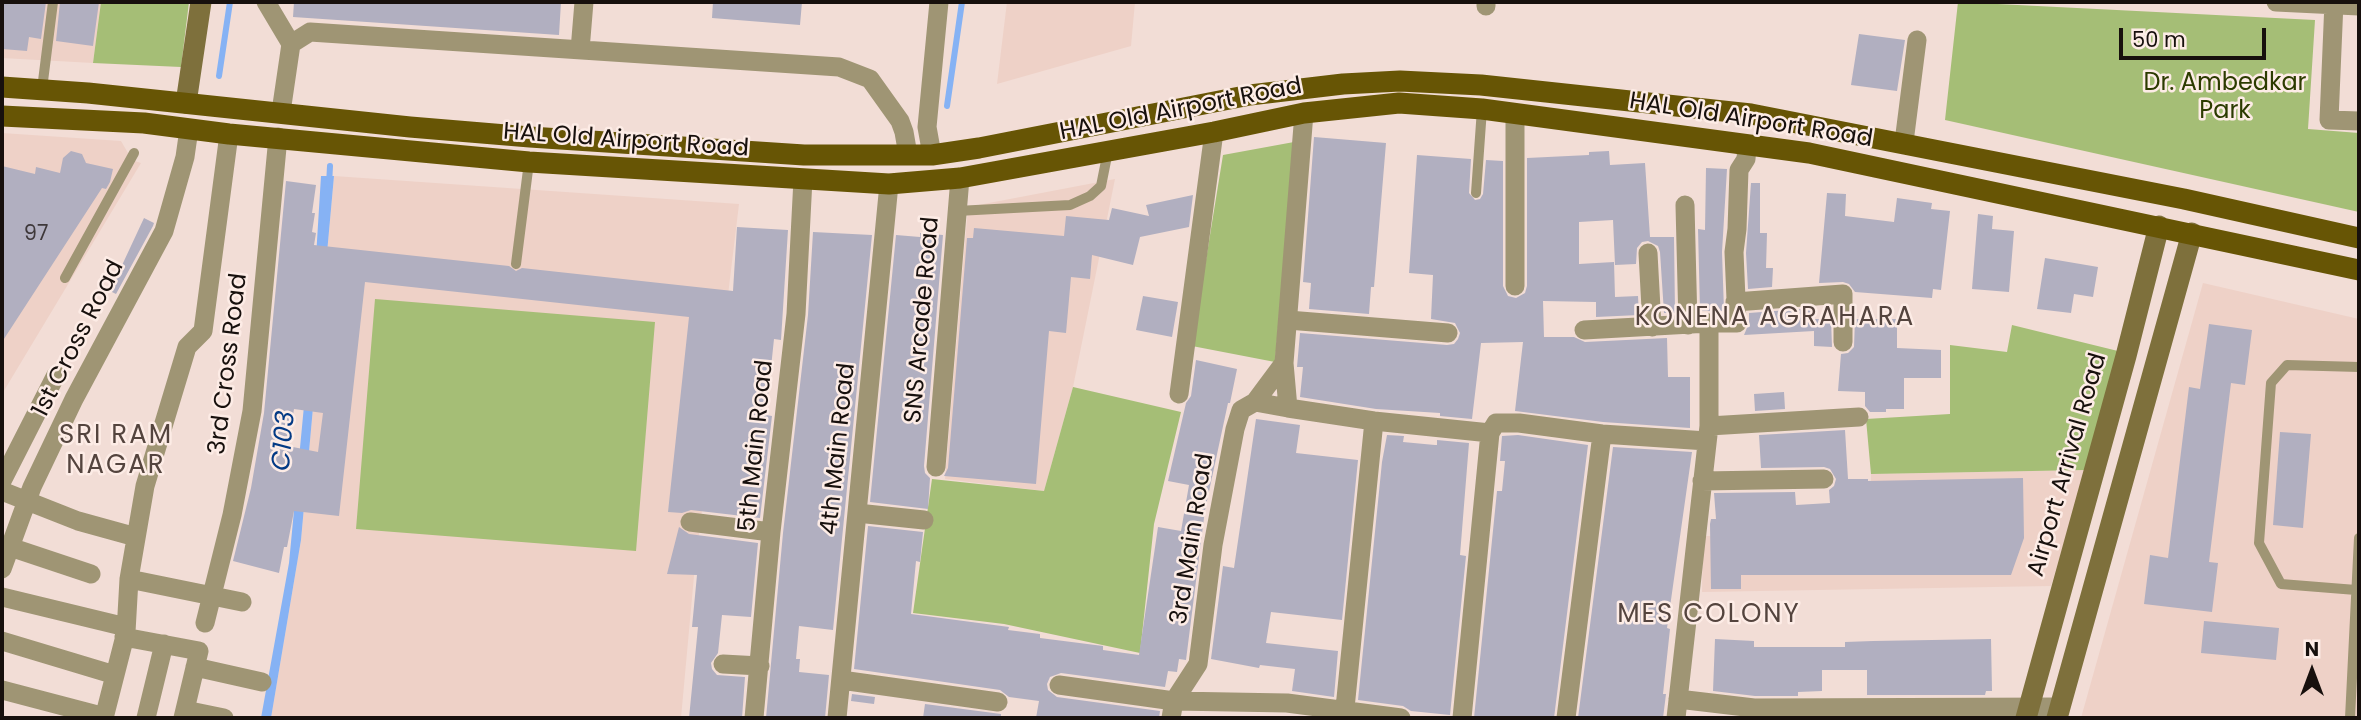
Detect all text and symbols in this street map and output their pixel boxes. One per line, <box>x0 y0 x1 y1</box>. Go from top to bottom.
scale bar <box>2123 14 2270 58</box>
text: 50 m <box>2132 25 2186 54</box>
park label: Dr. Ambedkar Park <box>2143 70 2307 126</box>
street label: HAL Old Airport Road <box>1057 72 1305 148</box>
street label: HAL Old Airport Road <box>1627 88 1875 154</box>
street label: HAL Old Airport Road <box>502 118 750 164</box>
street label: SNS Arcade Road <box>900 215 946 425</box>
house number: 97 <box>24 222 48 248</box>
street label: 1st Cross Road <box>27 256 131 422</box>
street label: 3rd Cross Road <box>204 272 254 456</box>
district label: KONENA AGRAHARA <box>1637 302 1913 334</box>
street label: Airport Arrival Road <box>2022 350 2114 580</box>
street label: 5th Main Road <box>734 359 780 533</box>
street label: 4th Main Road <box>816 362 862 536</box>
water label: C103 <box>267 410 303 472</box>
district label: SRI RAM NAGAR <box>60 420 172 481</box>
street label: 3rd Main Road <box>1165 451 1221 627</box>
district label: MES COLONY <box>1618 599 1800 631</box>
north arrow <box>2277 636 2347 706</box>
text: N <box>2305 636 2319 663</box>

